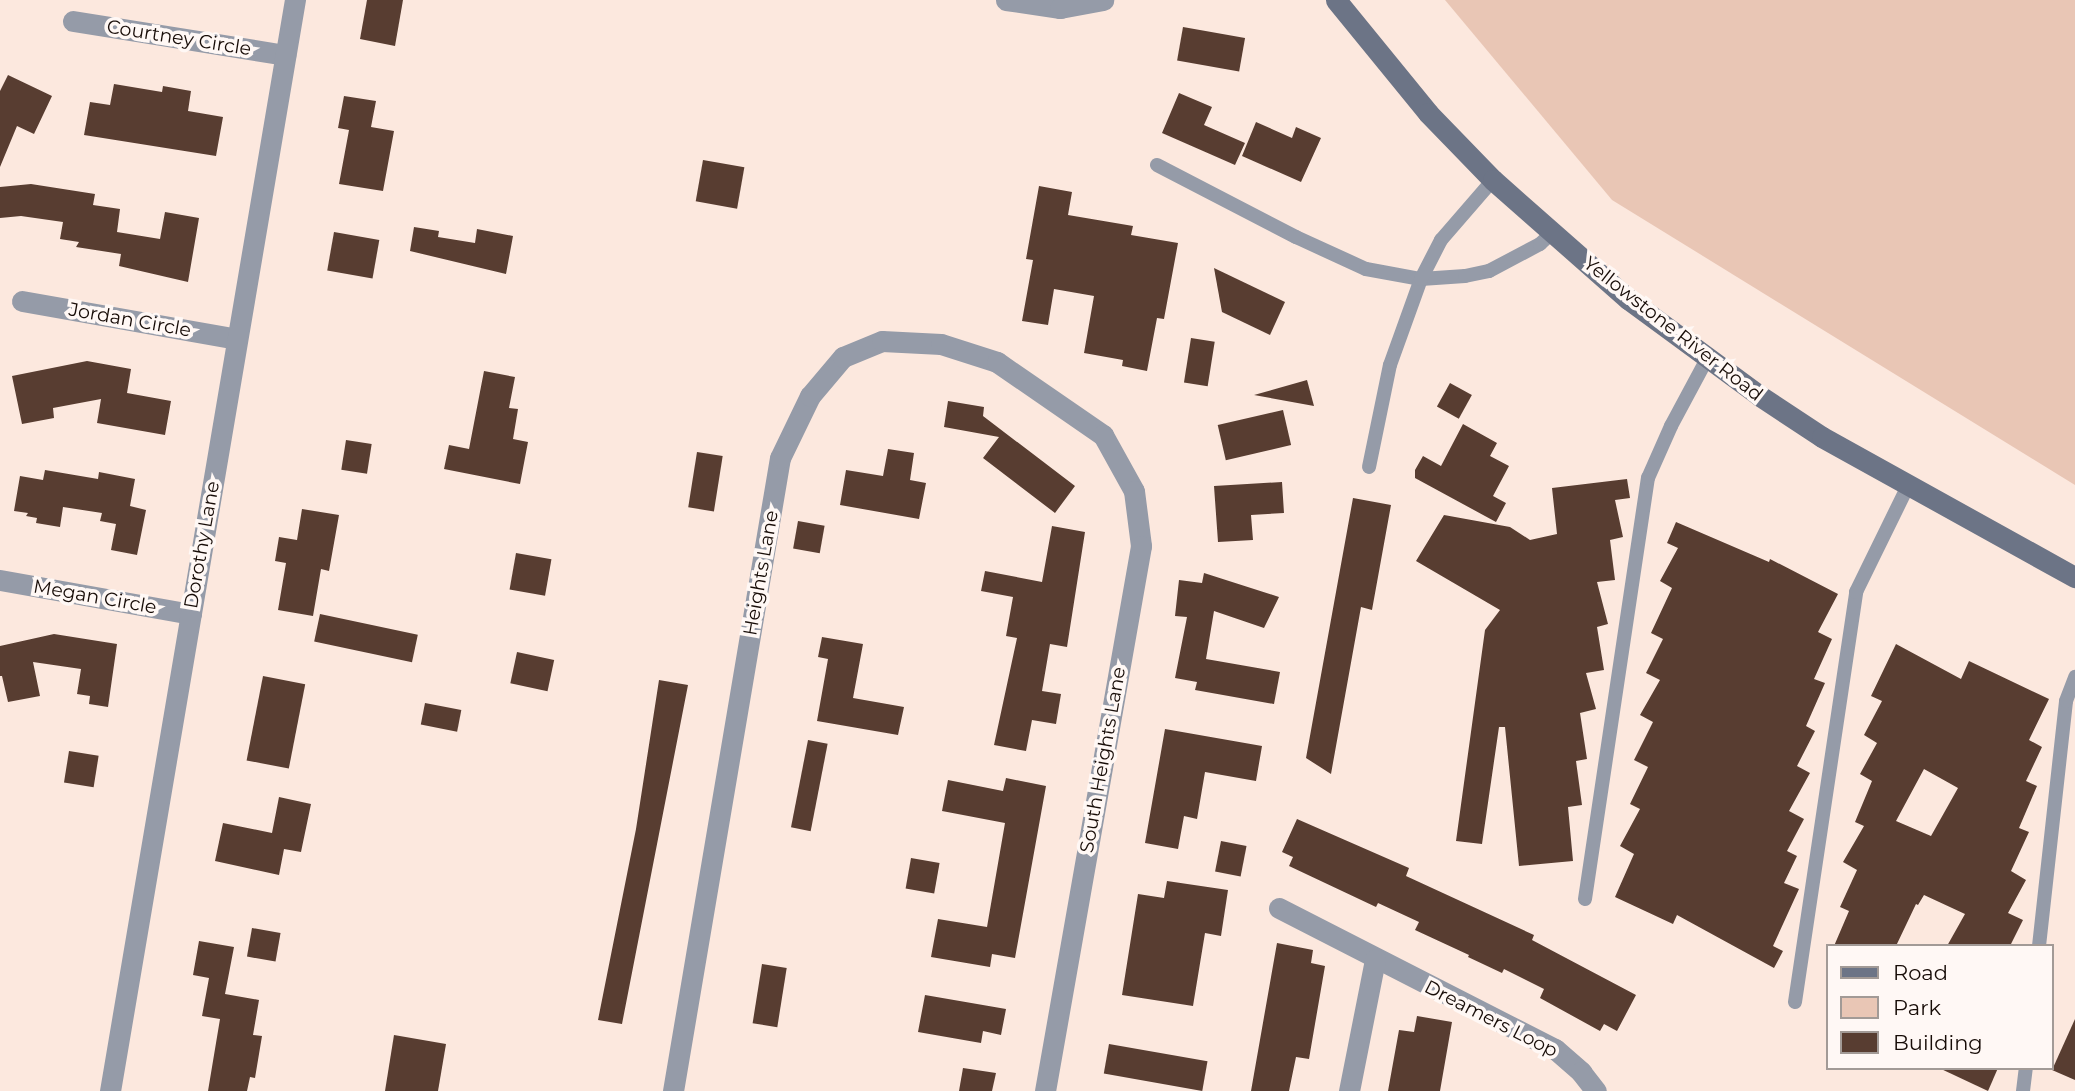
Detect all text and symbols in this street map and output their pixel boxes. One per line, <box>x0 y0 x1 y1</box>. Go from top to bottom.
street label: Courtney Circle <box>105 15 253 61</box>
street label: Yellowstone River Road <box>1579 252 1767 406</box>
street label: Jordan Circle <box>67 298 193 342</box>
street label: Dorothy Lane <box>180 479 224 611</box>
street label: Heights Lane <box>739 509 783 637</box>
street label: Megan Circle <box>32 575 158 619</box>
street label: South Heights Lane <box>1075 665 1131 855</box>
legend <box>1826 944 2054 1070</box>
text: Road <box>1893 960 1948 985</box>
street label: Dreamers Loop <box>1420 976 1562 1062</box>
text: Park <box>1893 995 1941 1020</box>
text: Building <box>1893 1030 1983 1055</box>

